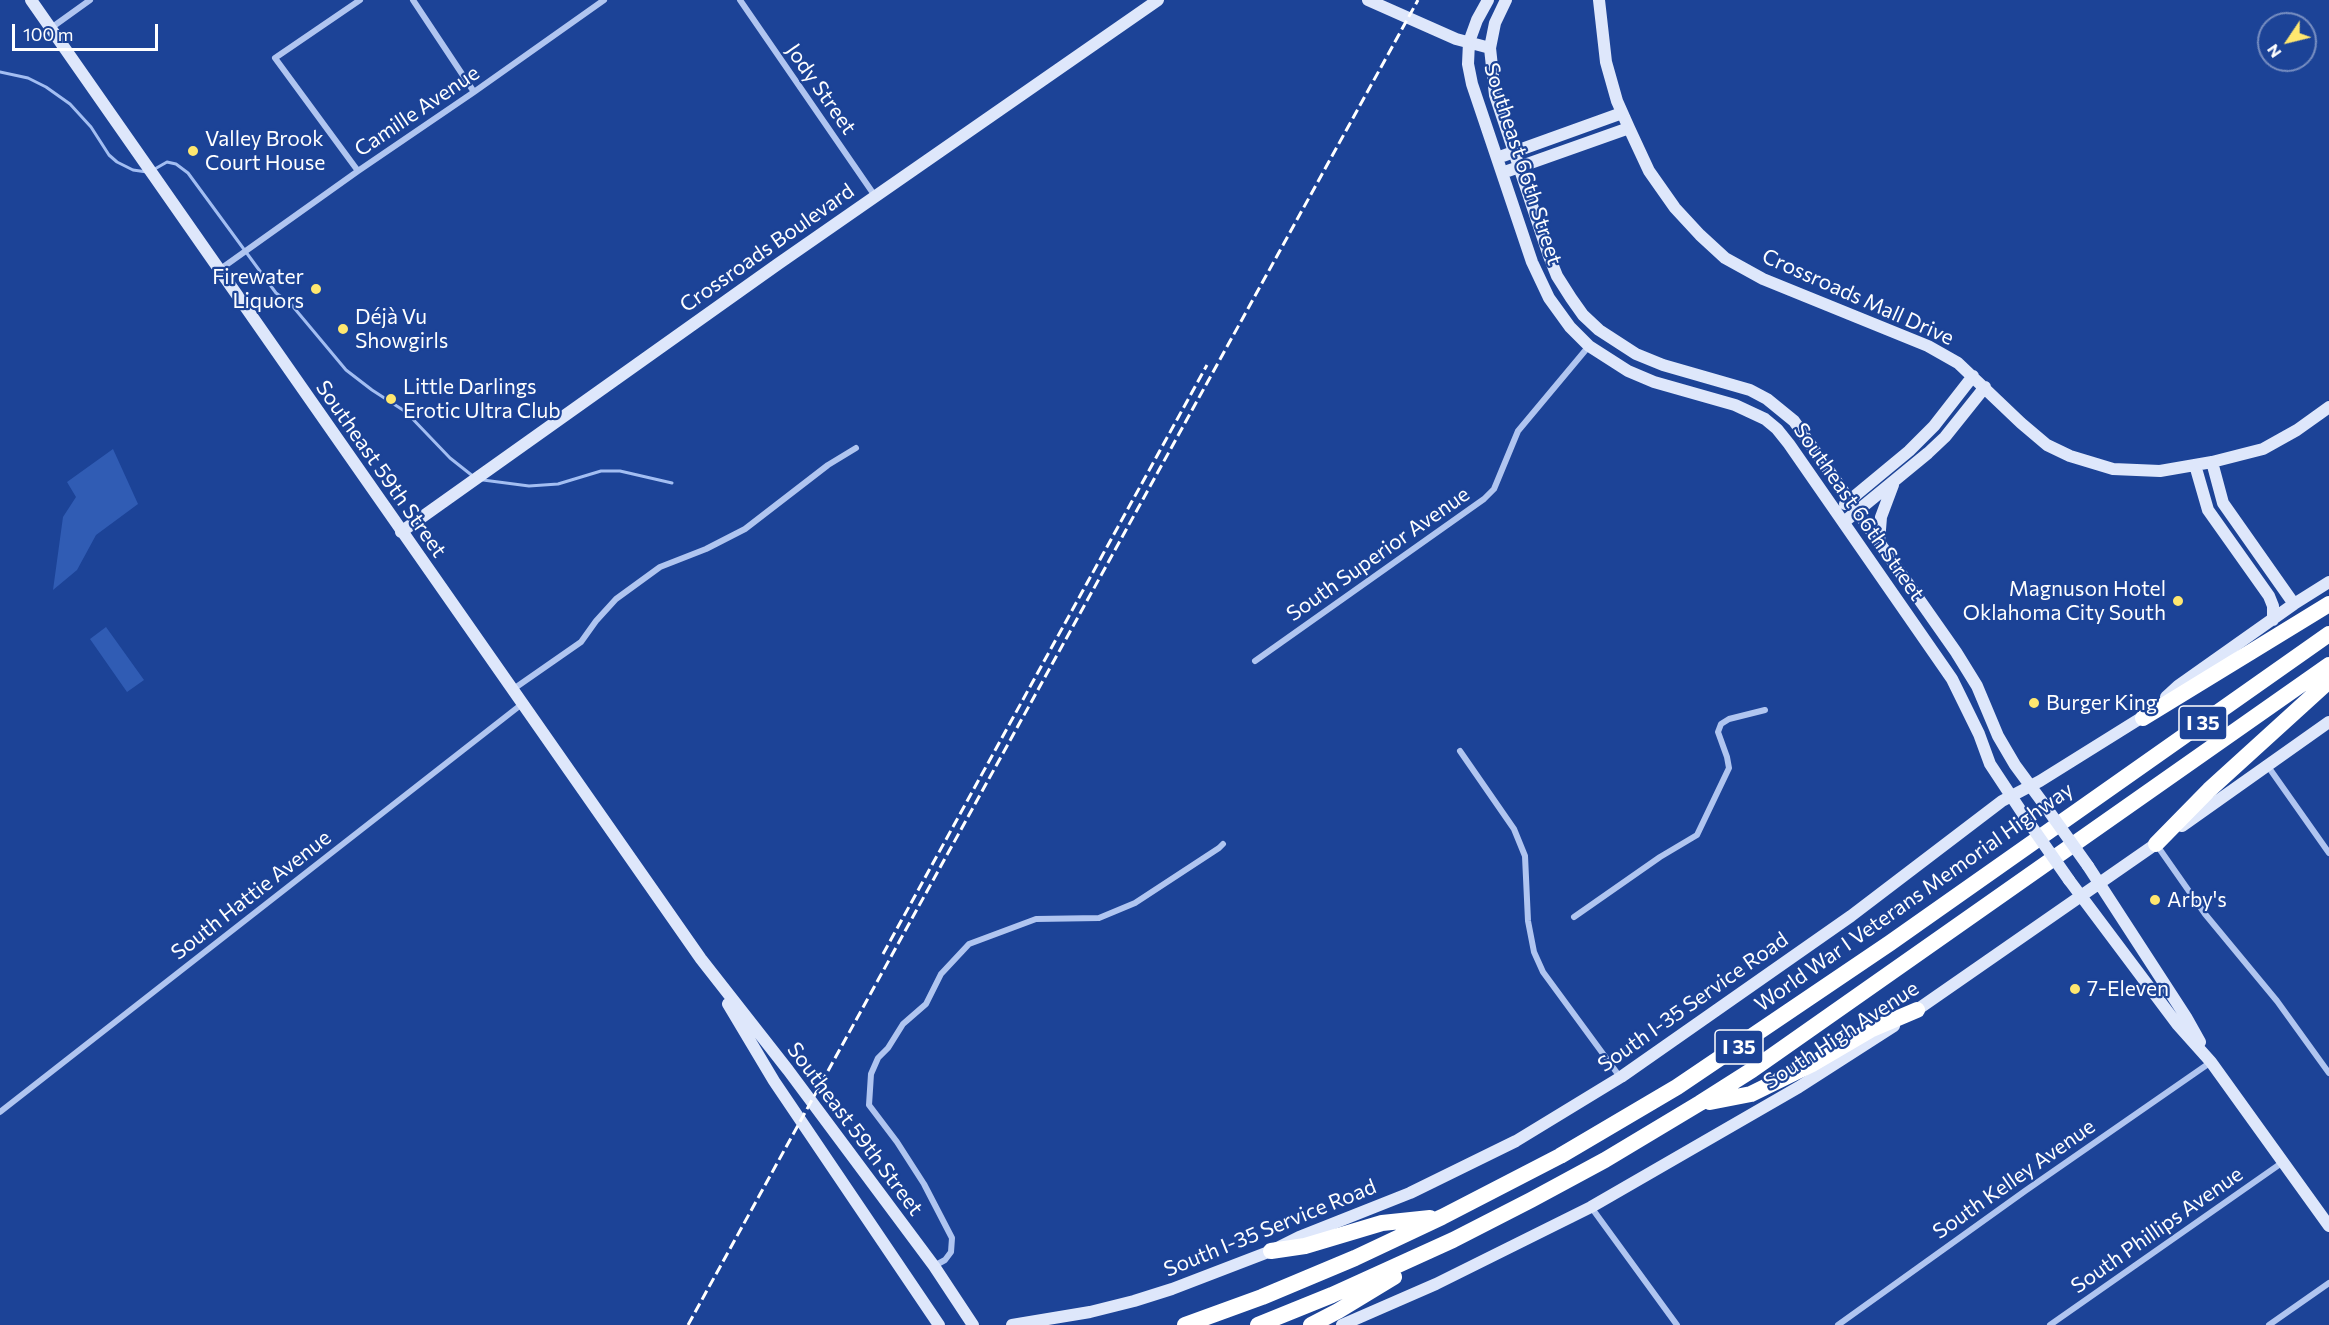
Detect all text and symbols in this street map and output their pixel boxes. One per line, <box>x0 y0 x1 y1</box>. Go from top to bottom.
scale bar <box>15 12 160 50</box>
north arrow <box>2257 12 2317 72</box>
text: 100 m <box>23 23 73 45</box>
street label: Jody Street <box>781 39 861 139</box>
text: N <box>2262 41 2285 62</box>
street label: Camille Avenue <box>350 60 484 162</box>
street label: Southeast 66th Street <box>1478 60 1568 268</box>
place label: Valley Brook Court House <box>205 126 325 176</box>
marker: Valley Brook Court House <box>186 144 200 158</box>
street label: Crossroads Boulevard <box>675 178 859 318</box>
street label: Crossroads Mall Drive <box>1758 243 1958 351</box>
place label: Firewater Liquors <box>212 264 304 314</box>
marker: Firewater Liquors <box>309 282 323 296</box>
place label: Déjà Vu Showgirls <box>355 304 448 354</box>
marker: Déjà Vu Showgirls <box>336 322 350 336</box>
place label: Little Darlings Erotic Ultra Club <box>403 374 561 424</box>
street label: Southeast 59th Street <box>310 376 452 562</box>
marker: Little Darlings Erotic Ultra Club <box>384 392 398 406</box>
street label: Southeast 66th Street <box>1788 418 1930 606</box>
street label: South Superior Avenue <box>1282 481 1474 627</box>
place label: Magnuson Hotel Oklahoma City South <box>1963 576 2166 626</box>
marker: Magnuson Hotel Oklahoma City South <box>2171 594 2185 608</box>
place label: Burger King <box>2046 690 2157 716</box>
marker: Burger King <box>2027 696 2041 710</box>
road number: I 35 <box>2179 706 2227 740</box>
street label: World War I Veterans Memorial Highway <box>1750 777 2078 1017</box>
street label: South Hattie Avenue <box>166 825 336 965</box>
place label: Arby's <box>2167 887 2227 913</box>
marker: Arby's <box>2148 893 2162 907</box>
street label: South I-35 Service Road <box>1593 927 1793 1077</box>
street label: South High Avenue <box>1759 975 1923 1095</box>
place label: 7-Eleven <box>2087 976 2169 1002</box>
marker: 7-Eleven <box>2068 982 2082 996</box>
road number: I 35 <box>1715 1030 1763 1064</box>
street label: Southeast 59th Street <box>782 1037 928 1221</box>
street label: South Kelley Avenue <box>1928 1114 2100 1244</box>
street label: South Phillips Avenue <box>2066 1161 2248 1299</box>
street label: South I-35 Service Road <box>1160 1174 1380 1282</box>

